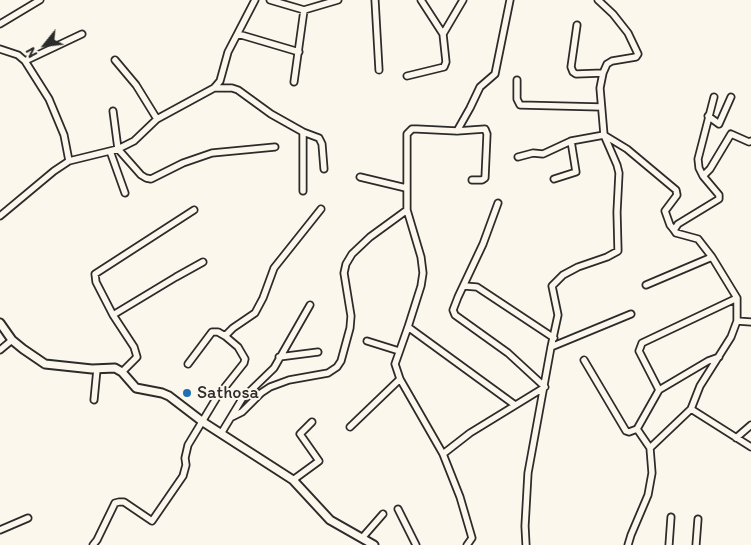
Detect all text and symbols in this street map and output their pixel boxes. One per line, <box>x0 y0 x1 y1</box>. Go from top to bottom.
north arrow <box>20 20 70 70</box>
text: N <box>22 44 41 61</box>
place label: Sathosa <box>197 382 259 404</box>
marker: Sathosa <box>181 387 193 399</box>

